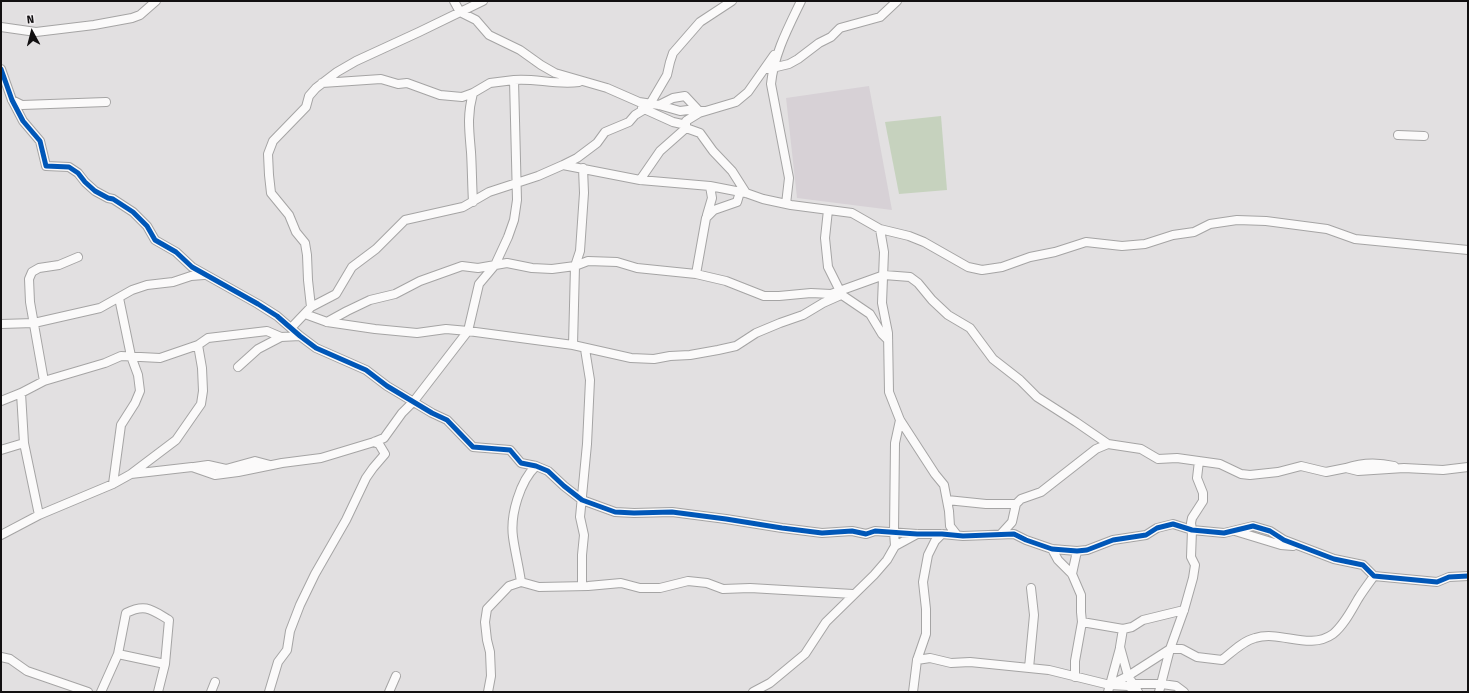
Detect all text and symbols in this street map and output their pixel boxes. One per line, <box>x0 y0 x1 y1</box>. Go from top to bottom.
north arrow <box>12 12 52 52</box>
text: N <box>26 13 35 26</box>

